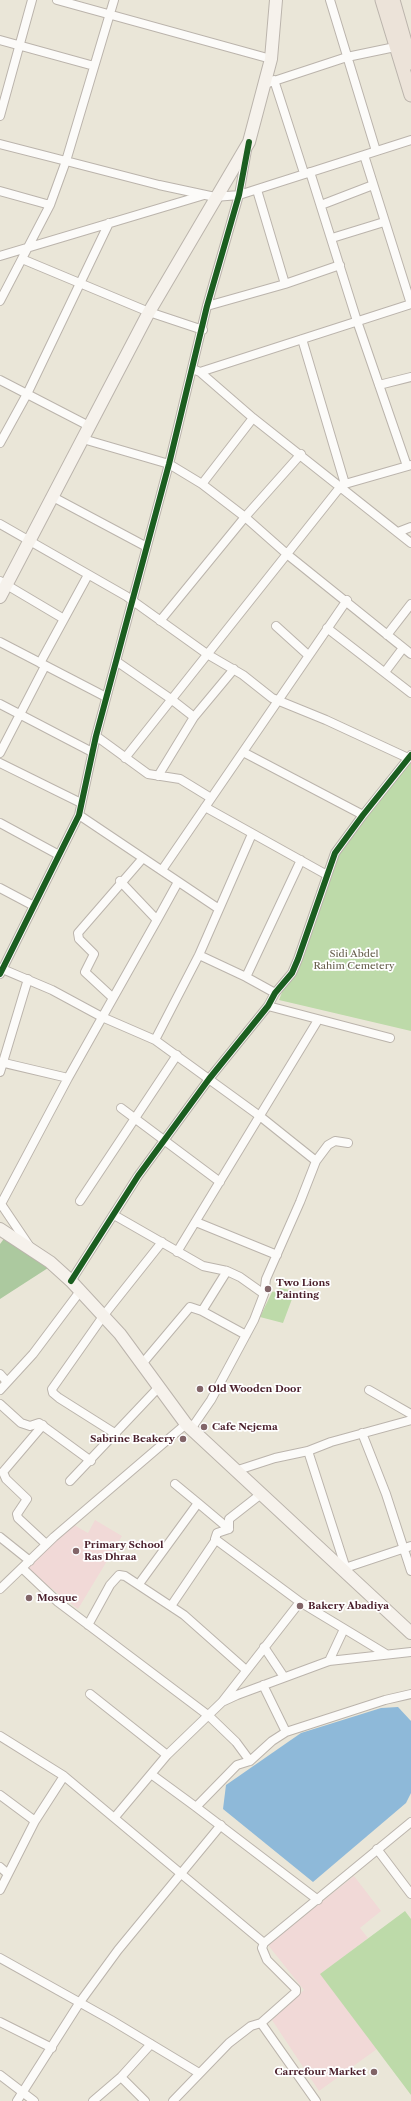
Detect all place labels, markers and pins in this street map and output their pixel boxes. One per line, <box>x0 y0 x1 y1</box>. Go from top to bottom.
place label: Two Lions Painting <box>276 1277 330 1300</box>
marker: Two Lions Painting <box>263 1284 273 1294</box>
place label: Old Wooden Door <box>208 1383 301 1395</box>
marker: Old Wooden Door <box>195 1384 205 1394</box>
place label: Cafe Nejema <box>212 1421 278 1433</box>
marker: Cafe Nejema <box>199 1422 209 1432</box>
place label: Sabrine Beakery <box>90 1433 175 1445</box>
marker: Sabrine Beakery <box>178 1434 188 1444</box>
place label: Primary School Ras Dhraa <box>84 1539 164 1562</box>
marker: Primary School Ras Dhraa <box>71 1546 81 1556</box>
place label: Mosque <box>37 1592 78 1604</box>
marker: Mosque <box>24 1593 34 1603</box>
place label: Bakery Abadiya <box>308 1600 389 1612</box>
marker: Bakery Abadiya <box>295 1601 305 1611</box>
place label: Carrefour Market <box>275 2066 366 2078</box>
marker: Carrefour Market <box>369 2067 379 2077</box>

